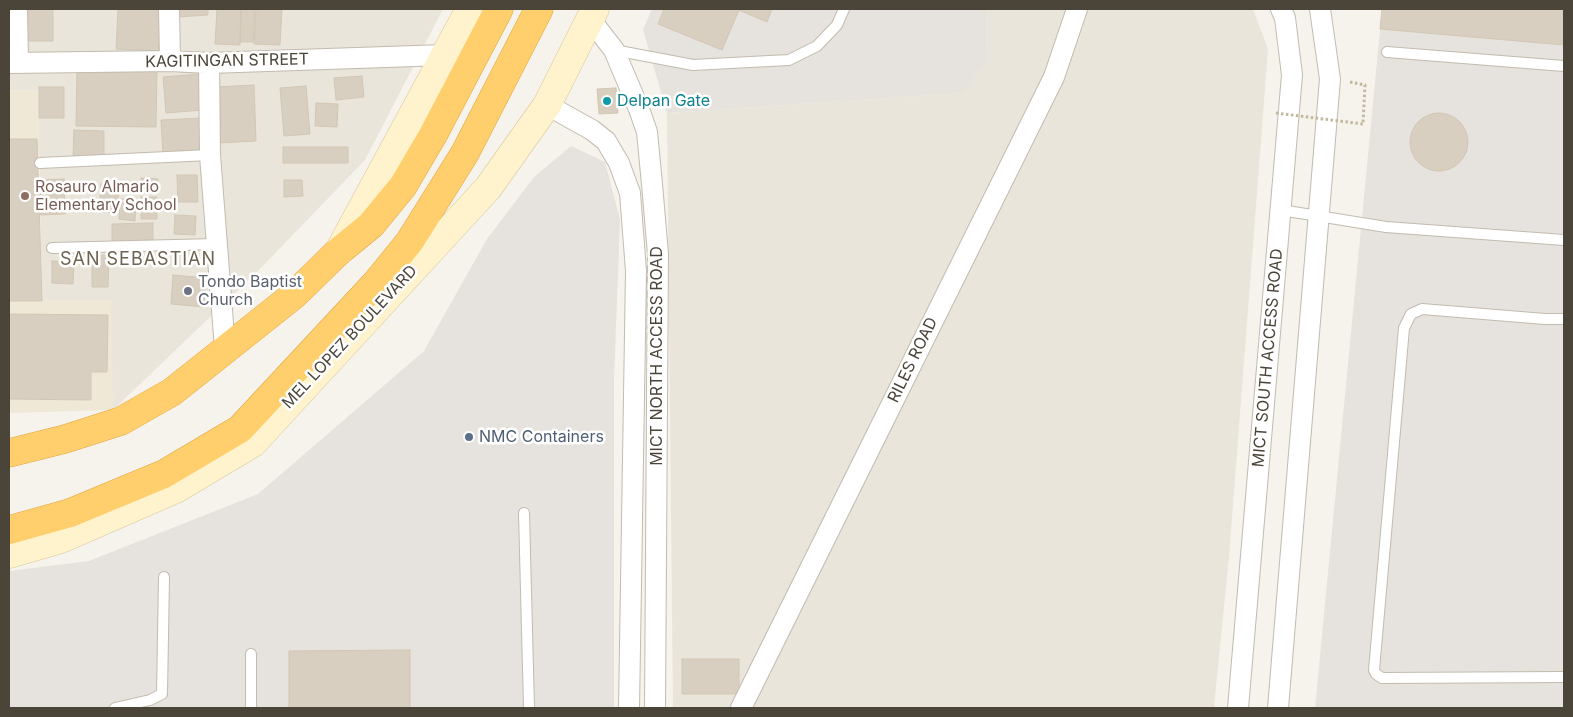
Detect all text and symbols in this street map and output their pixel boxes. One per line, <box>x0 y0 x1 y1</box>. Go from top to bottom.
street label: KAGITINGAN STREET <box>145 50 309 72</box>
place label: Delpan Gate <box>617 91 710 111</box>
marker: Delpan Gate <box>601 95 613 107</box>
place label: Rosauro Almario Elementary School <box>35 177 177 215</box>
marker: Rosauro Almario Elementary School <box>19 190 31 202</box>
street label: MICT NORTH ACCESS ROAD <box>647 246 667 466</box>
street label: MICT SOUTH ACCESS ROAD <box>1249 248 1287 468</box>
district label: SAN SEBASTIAN <box>58 249 218 271</box>
street label: MEL LOPEZ BOULEVARD <box>279 261 421 413</box>
place label: Tondo Baptist Church <box>198 272 302 310</box>
marker: Tondo Baptist Church <box>182 285 194 297</box>
street label: RILES ROAD <box>884 314 942 406</box>
place label: NMC Containers <box>479 427 604 447</box>
marker: NMC Containers <box>463 431 475 443</box>

